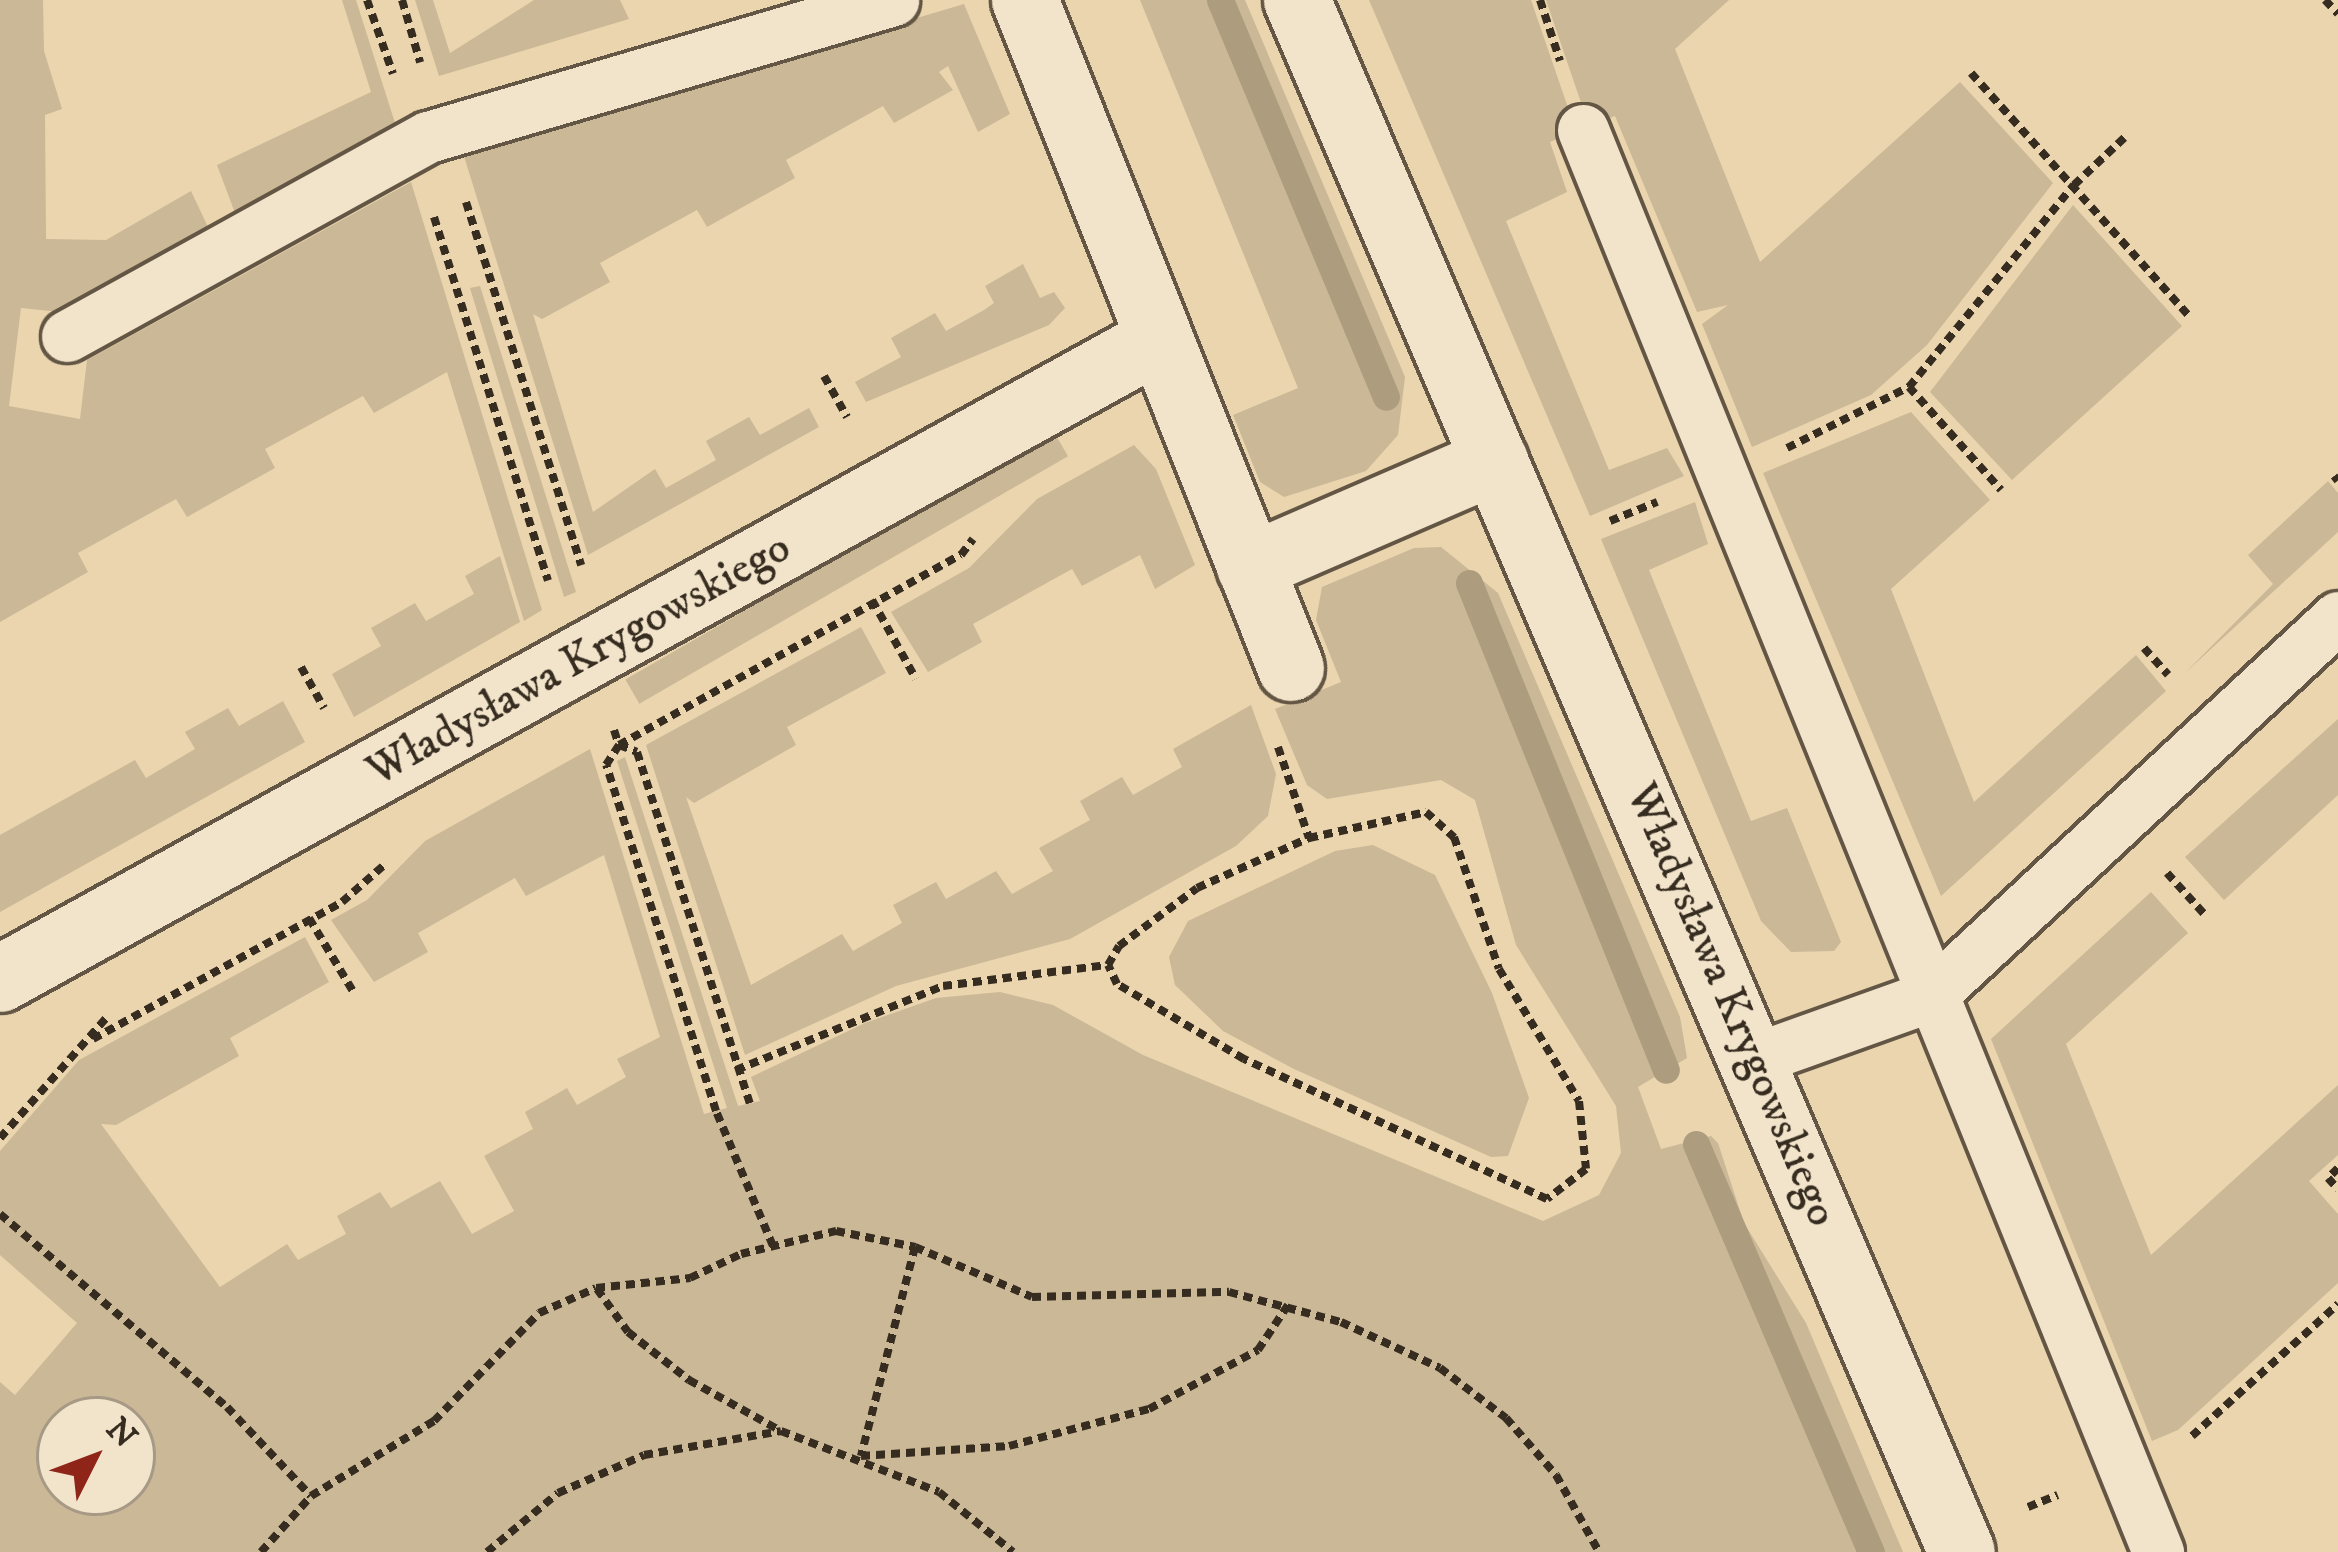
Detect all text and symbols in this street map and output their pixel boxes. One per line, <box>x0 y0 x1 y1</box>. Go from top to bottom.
street label: Władysława Krygowskiego <box>358 521 800 799</box>
street label: Władysława Krygowskiego <box>1613 775 1849 1235</box>
north arrow <box>36 1396 156 1516</box>
text: N <box>97 1410 145 1457</box>

